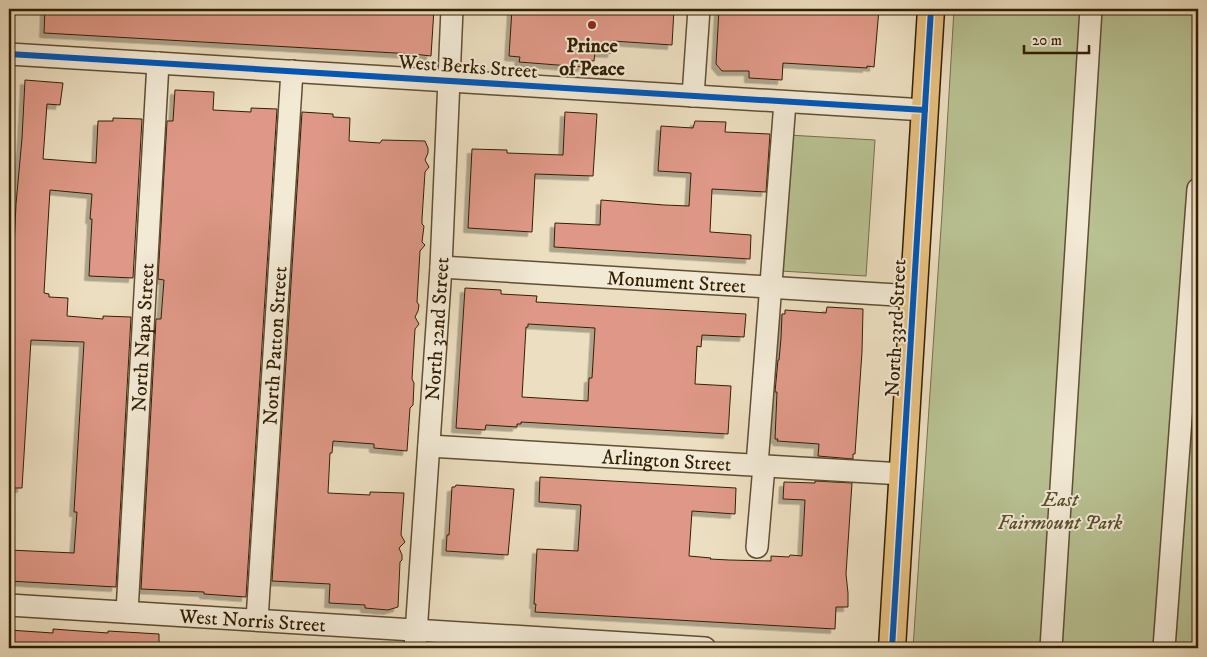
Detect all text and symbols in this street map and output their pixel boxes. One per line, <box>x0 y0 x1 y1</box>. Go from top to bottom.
marker: Prince of Peace <box>586 19 598 31</box>
scale bar <box>1024 22 1090 54</box>
text: 20 m <box>1032 31 1062 50</box>
place label: Prince of Peace <box>559 34 625 82</box>
street label: West Berks Street <box>396 50 538 85</box>
street label: North 32nd Street <box>421 257 455 401</box>
street label: North 33rd Street <box>880 258 913 398</box>
street label: North Napa Street <box>127 262 161 413</box>
street label: North Patton Street <box>258 265 294 426</box>
street label: Monument Street <box>606 266 747 300</box>
street label: Arlington Street <box>601 445 732 478</box>
park label: East Fairmount Park <box>998 488 1123 536</box>
street label: West Norris Street <box>177 604 327 639</box>

